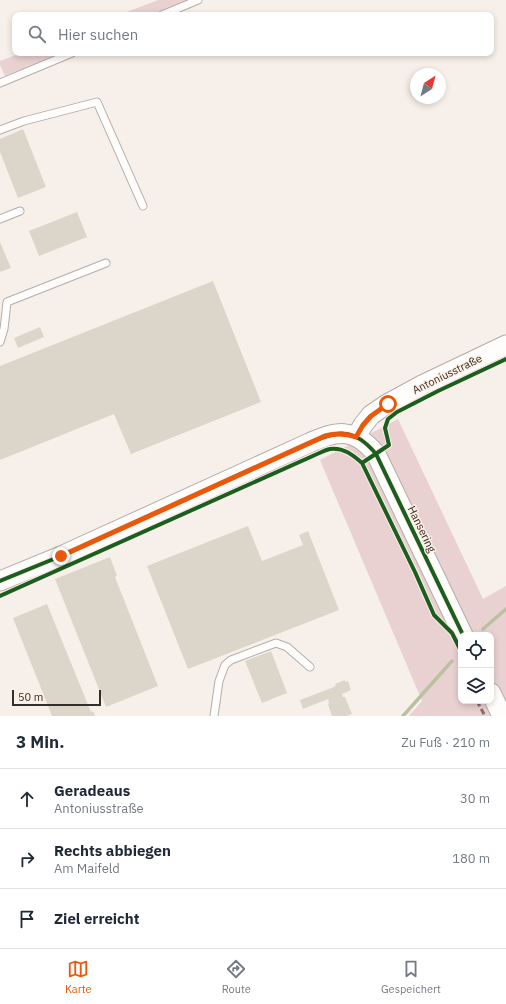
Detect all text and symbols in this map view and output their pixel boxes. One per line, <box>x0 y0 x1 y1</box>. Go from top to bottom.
search box <box>12 12 494 56</box>
icon: search <box>26 23 48 45</box>
text: Hier suchen <box>58 25 138 44</box>
north arrow <box>410 68 446 104</box>
street label: Antoniusstraße <box>410 351 484 397</box>
route start <box>379 395 397 413</box>
street label: Hansering <box>405 503 439 555</box>
route end <box>52 547 70 565</box>
map controls <box>458 632 494 704</box>
button: locate <box>458 632 494 668</box>
button: layers <box>458 668 494 704</box>
scale bar <box>12 688 101 707</box>
text: 50 m <box>18 690 43 704</box>
text: 3 Min. <box>16 731 64 753</box>
text: Zu Fuß · 210 m <box>401 734 490 751</box>
text: Geradeaus <box>54 781 130 800</box>
icon: ahead <box>16 788 38 810</box>
text: 30 m <box>460 790 490 807</box>
text: Antoniusstraße <box>54 800 144 817</box>
text: Rechts abbiegen <box>54 841 171 860</box>
icon: right <box>16 848 38 870</box>
text: 180 m <box>452 850 490 867</box>
text: Am Maifeld <box>54 860 120 877</box>
icon: arrive <box>16 908 38 930</box>
text: Ziel erreicht <box>54 909 140 928</box>
tab: Karte <box>65 958 92 996</box>
tab: Route <box>222 958 251 996</box>
tab: Gespeichert <box>381 958 441 996</box>

